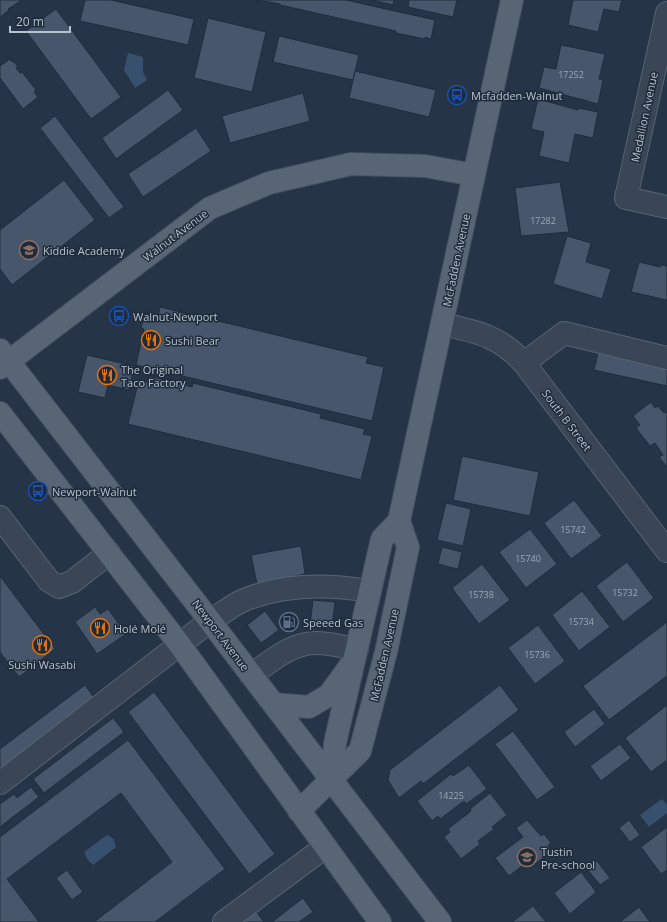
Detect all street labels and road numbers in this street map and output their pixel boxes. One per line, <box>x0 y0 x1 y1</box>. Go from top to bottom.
street label: Medallion Avenue <box>627 71 661 163</box>
street label: Walnut Avenue <box>139 206 211 264</box>
street label: McFadden Avenue <box>439 212 473 308</box>
street label: South B Street <box>539 386 595 454</box>
street label: Newport Avenue <box>189 596 253 674</box>
street label: McFadden Avenue <box>366 607 402 703</box>

